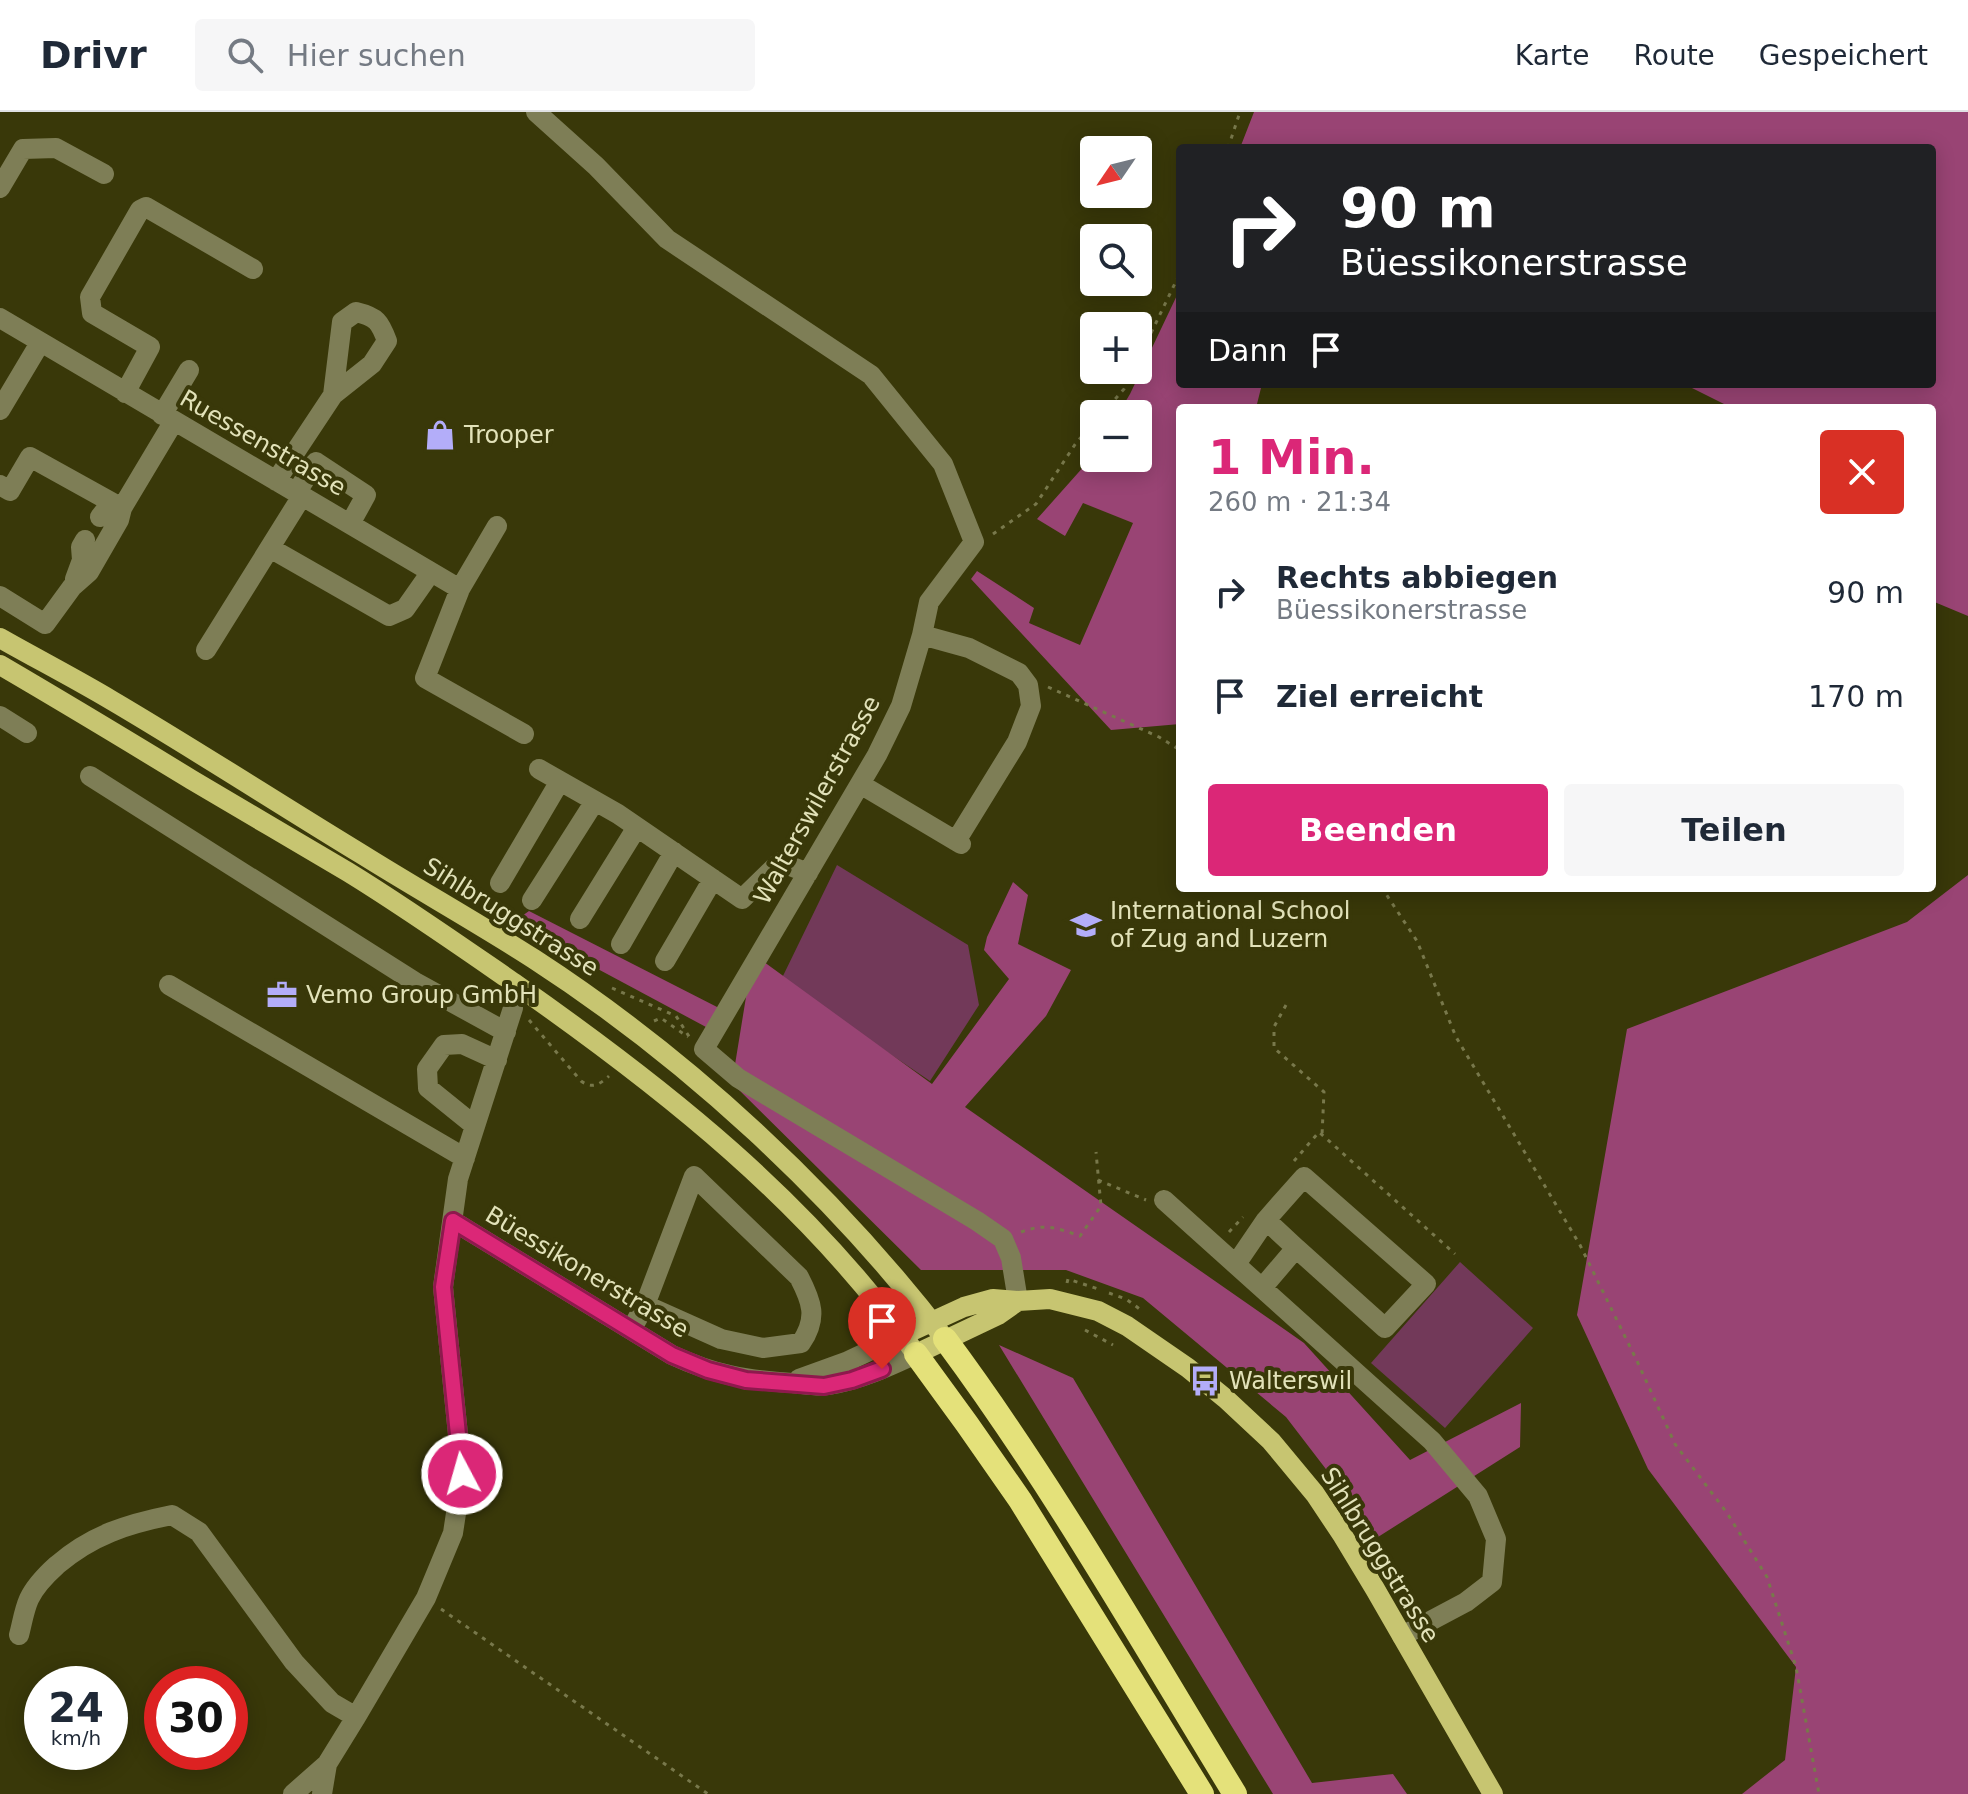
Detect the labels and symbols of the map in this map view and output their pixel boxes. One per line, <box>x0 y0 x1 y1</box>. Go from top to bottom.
north arrow <box>1080 136 1152 208</box>
street label: Ruessenstrasse <box>175 384 351 502</box>
shop icon: Trooper <box>423 418 457 452</box>
place label: Trooper <box>463 421 554 449</box>
street label: Walterswilerstrasse <box>748 691 886 909</box>
street label: Sihlbruggstrasse <box>418 852 604 982</box>
place label: International School of Zug and Luzern <box>1110 897 1350 953</box>
school or university icon: International School of Zug and Luzern <box>1069 908 1103 942</box>
office icon: Vemo Group GmbH <box>265 978 299 1012</box>
place label: Vemo Group GmbH <box>306 981 537 1009</box>
street label: Büessikonerstrasse <box>480 1200 694 1344</box>
pin <box>848 1287 916 1369</box>
bus stop icon: Walterswil <box>1188 1364 1222 1398</box>
place label: Walterswil <box>1229 1367 1352 1395</box>
position arrow <box>420 1432 504 1516</box>
street label: Sihlbruggstrasse <box>1315 1462 1445 1648</box>
speed limit sign: 30 <box>144 1666 248 1770</box>

